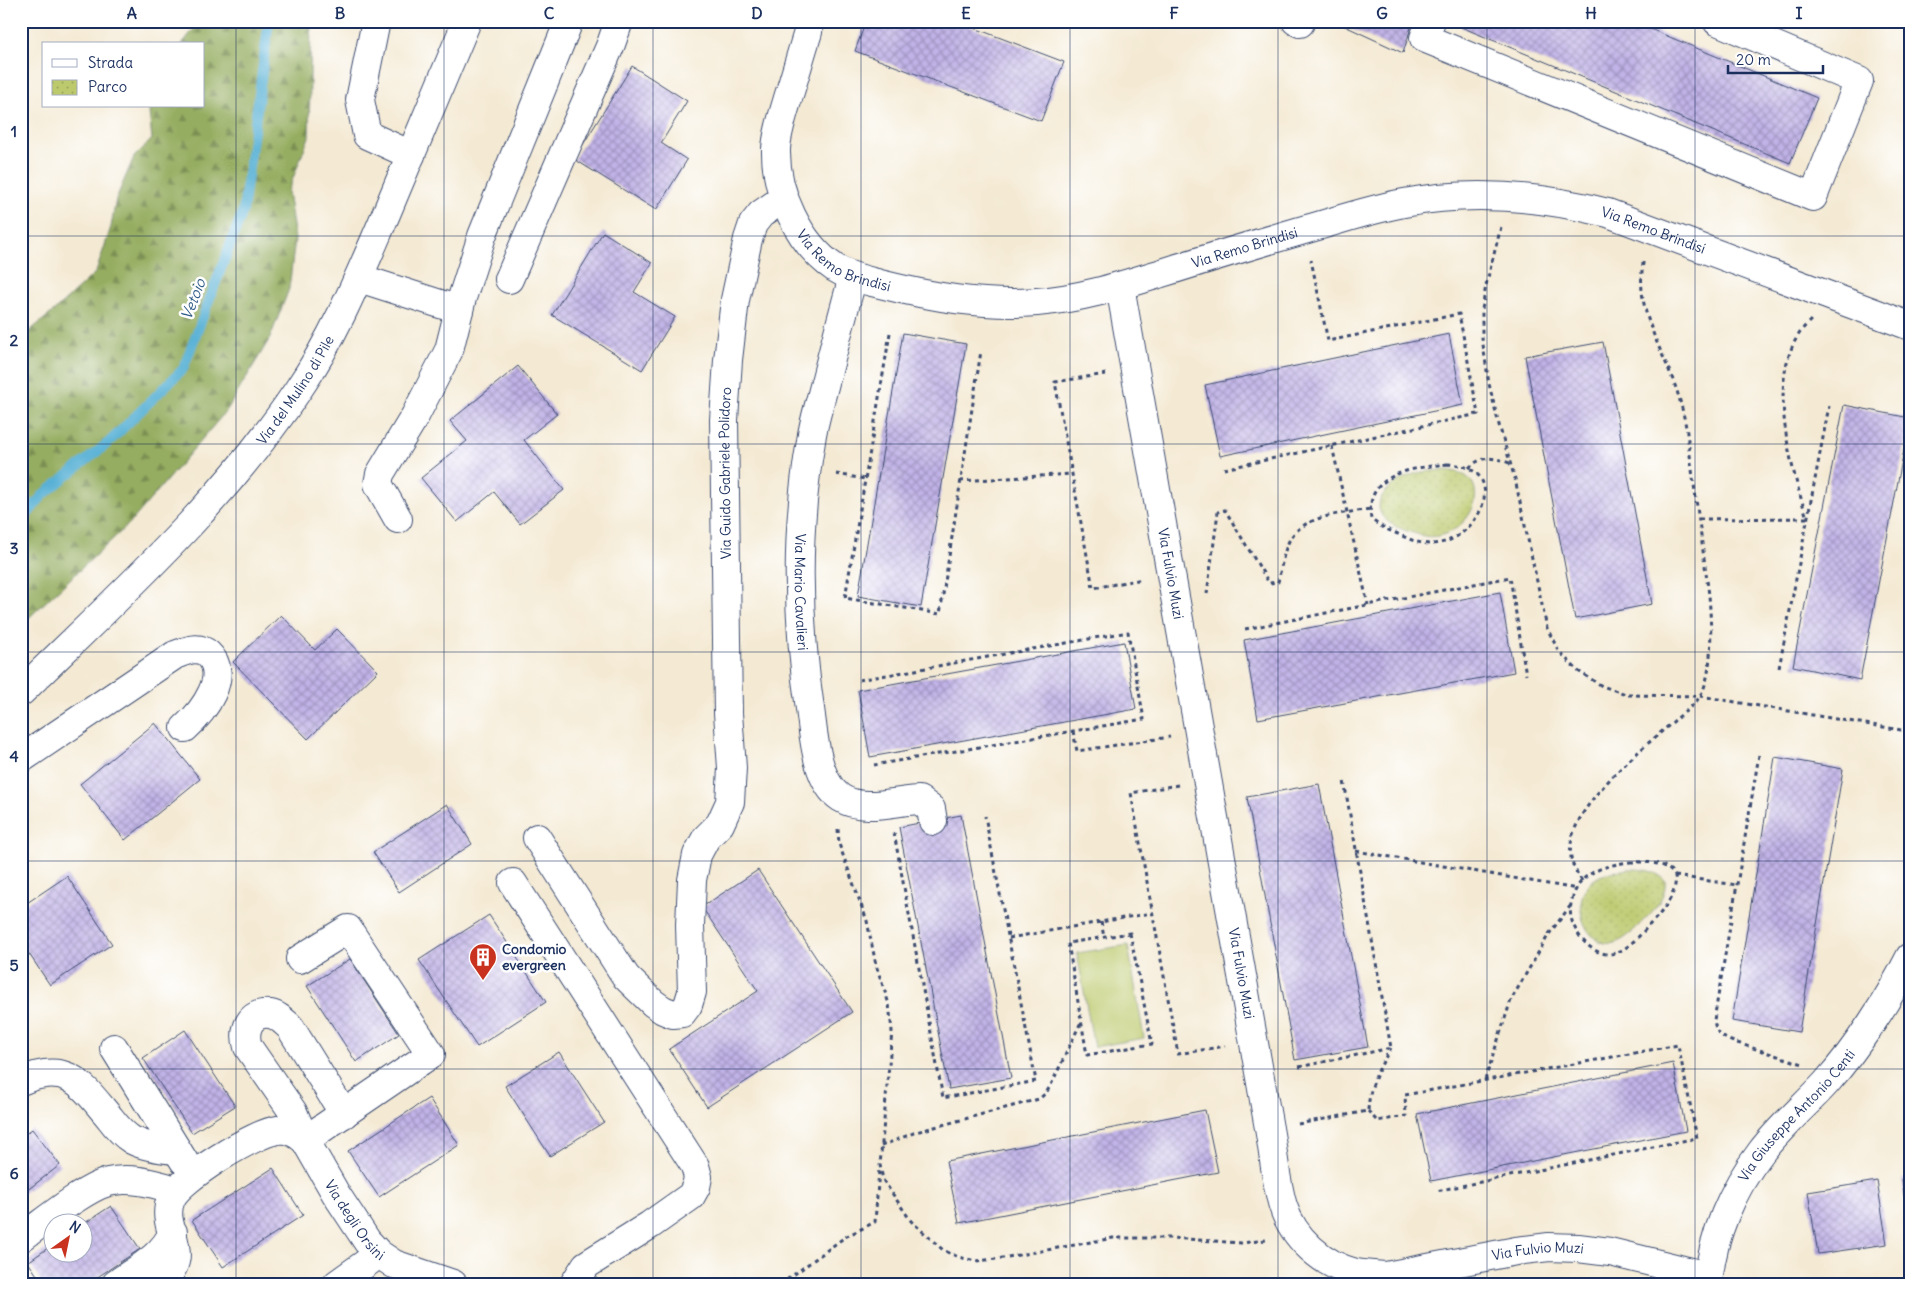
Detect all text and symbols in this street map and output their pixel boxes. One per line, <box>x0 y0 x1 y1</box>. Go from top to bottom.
text: A <box>127 3 137 23</box>
text: B <box>335 3 346 23</box>
text: C <box>544 3 555 23</box>
text: D <box>751 3 763 23</box>
text: E <box>961 3 971 23</box>
text: F <box>1169 3 1179 23</box>
text: G <box>1376 3 1388 23</box>
text: H <box>1585 3 1597 23</box>
text: I <box>1796 3 1803 23</box>
legend <box>42 42 205 108</box>
scale bar <box>1728 42 1824 74</box>
text: 20 m <box>1736 50 1771 69</box>
text: Strada <box>88 53 133 72</box>
text: Parco <box>88 77 127 96</box>
text: 1 <box>11 121 17 141</box>
street label: Via Remo Brindisi <box>1600 203 1708 258</box>
street label: Via Remo Brindisi <box>1189 223 1300 272</box>
street label: Via Remo Brindisi <box>793 226 893 295</box>
water label: Vetoio <box>177 274 210 322</box>
text: 2 <box>10 330 19 350</box>
street label: Via del Mulino di Pile <box>253 332 338 448</box>
street label: Via Guido Gabriele Polidoro <box>715 386 735 559</box>
street label: Via Fulvio Muzi <box>1154 526 1188 621</box>
street label: Via Mario Cavalieri <box>791 533 812 651</box>
text: 3 <box>9 538 19 558</box>
text: 4 <box>9 746 19 766</box>
street label: Via Fulvio Muzi <box>1225 926 1258 1020</box>
place label: Condomio evergreen <box>502 940 567 974</box>
building icon: Condomio evergreen <box>468 942 498 981</box>
text: 5 <box>9 955 19 975</box>
street label: Via Giuseppe Antonio Centi <box>1734 1046 1859 1185</box>
text: 6 <box>9 1163 19 1183</box>
street label: Via degli Orsini <box>321 1177 388 1264</box>
north arrow <box>42 1212 92 1262</box>
text: N <box>66 1217 84 1237</box>
street label: Via Fulvio Muzi <box>1490 1238 1585 1264</box>

